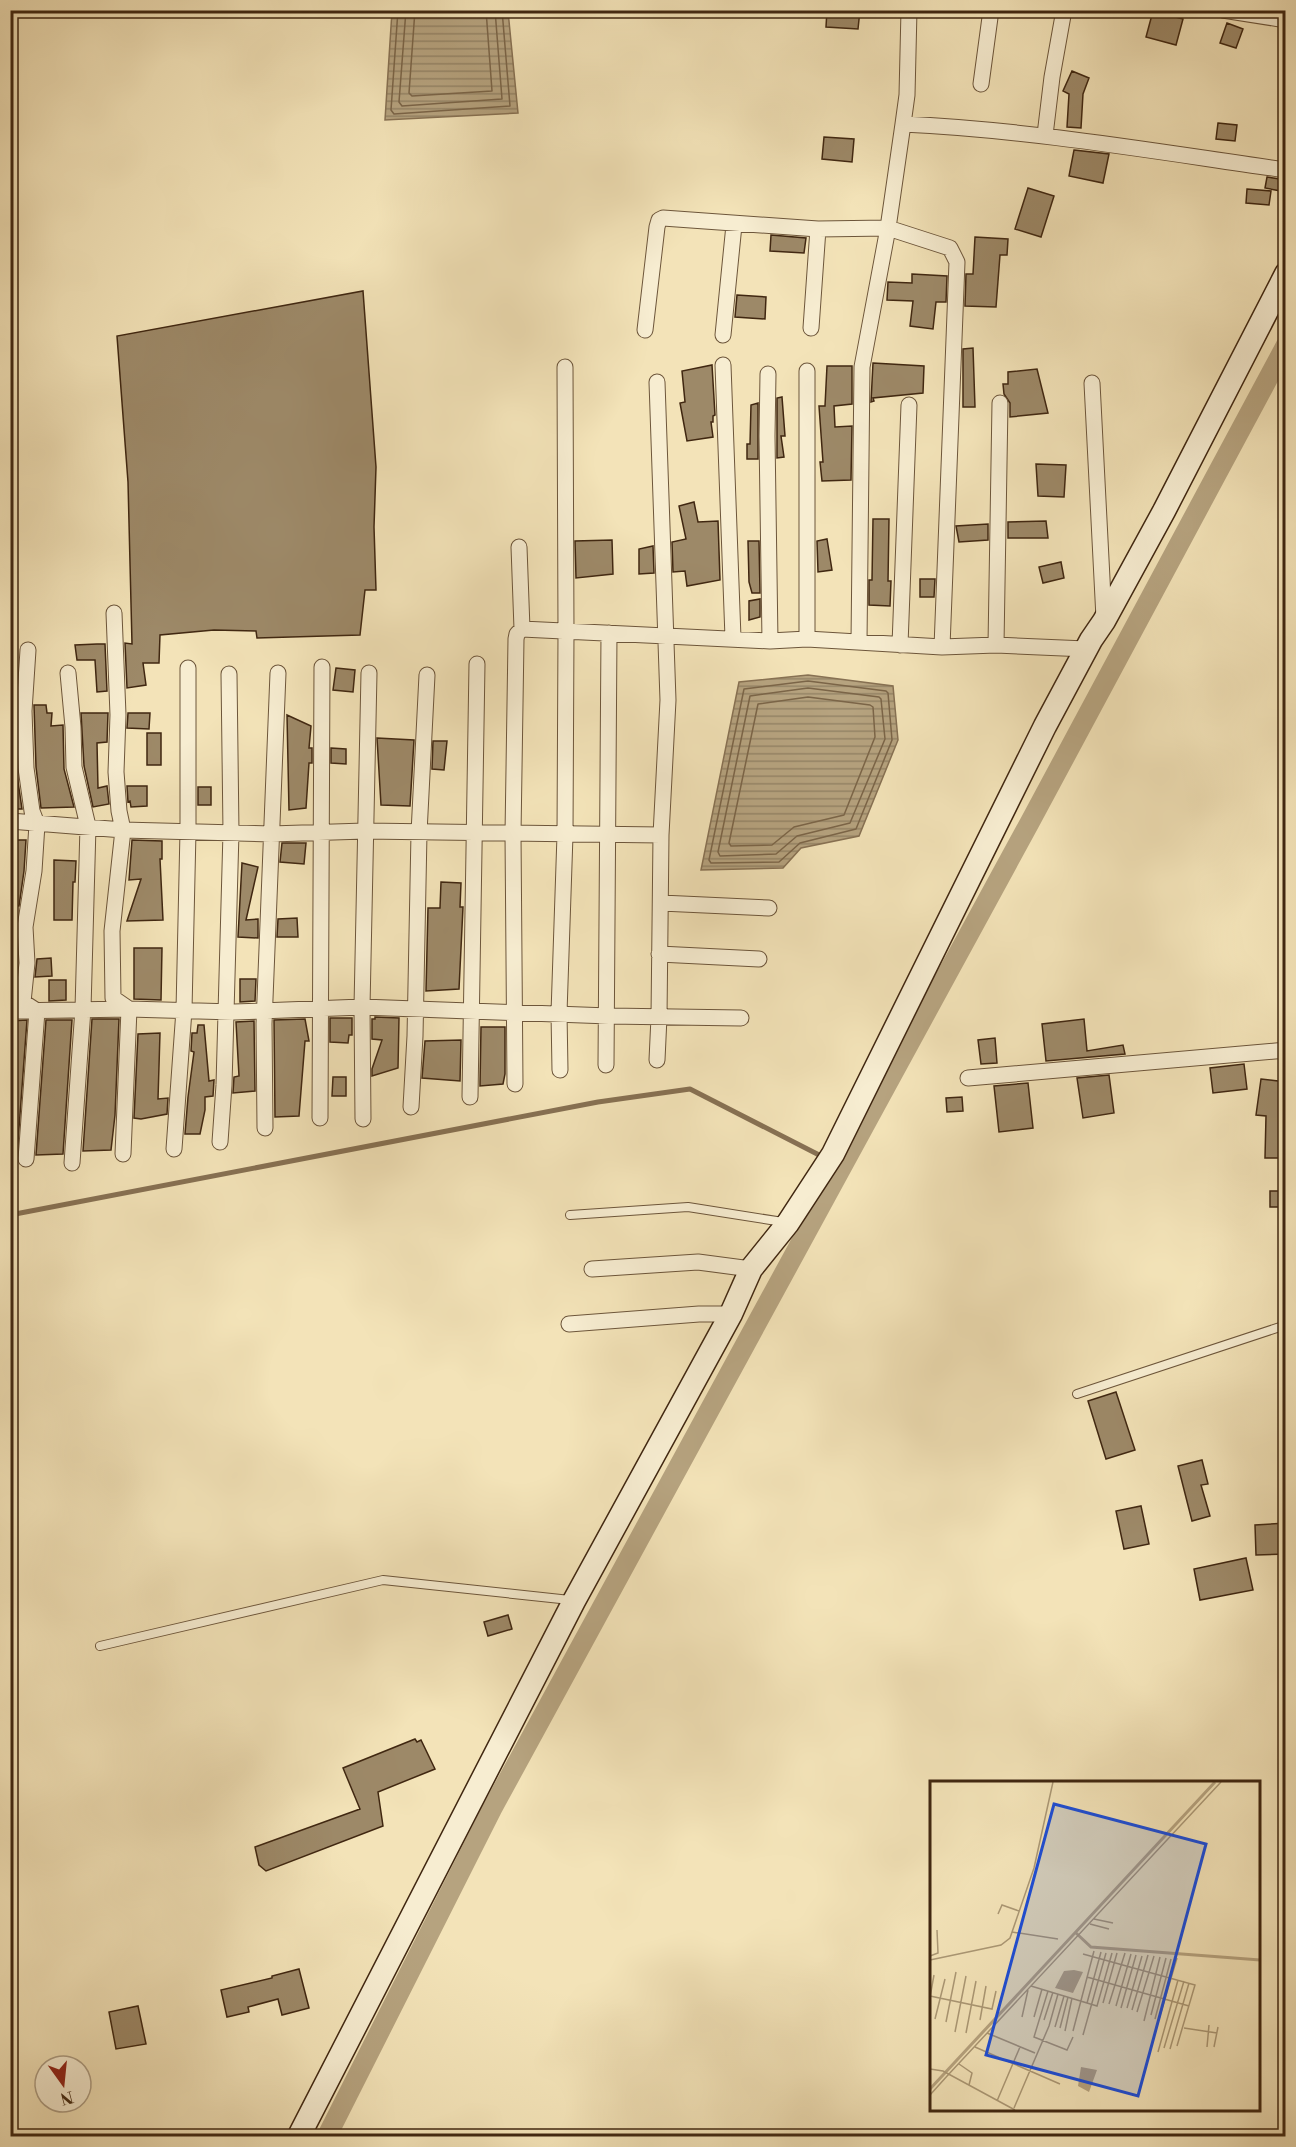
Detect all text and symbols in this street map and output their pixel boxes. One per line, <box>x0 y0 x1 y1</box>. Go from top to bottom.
inset map <box>930 1781 1260 2111</box>
north arrow <box>33 2054 93 2114</box>
text: N <box>58 2086 75 2109</box>

